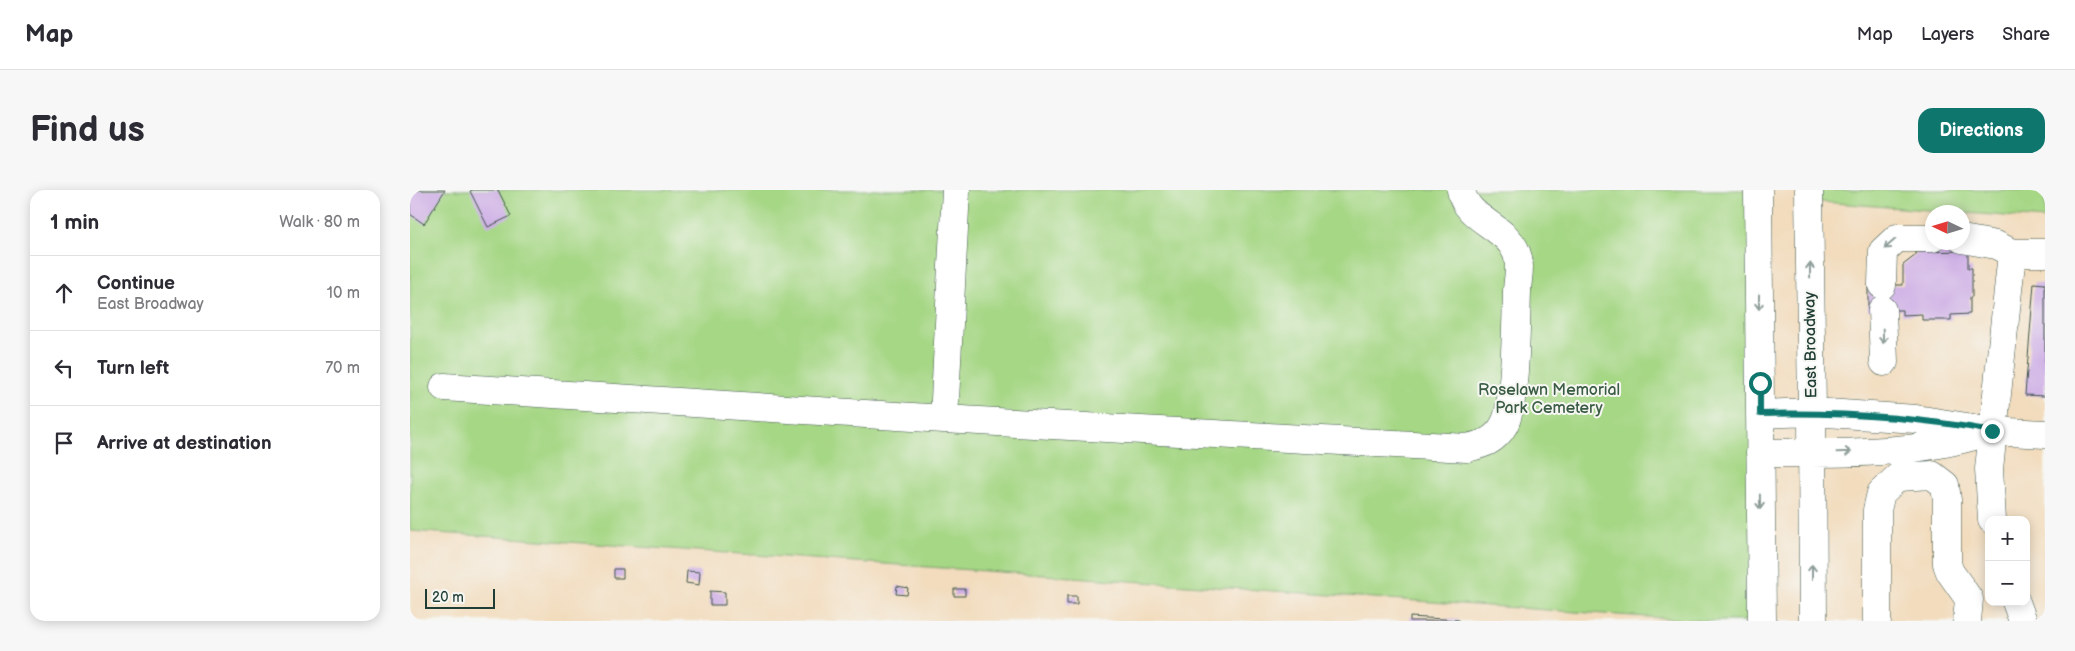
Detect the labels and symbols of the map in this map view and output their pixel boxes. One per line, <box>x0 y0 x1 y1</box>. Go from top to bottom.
north arrow <box>1925 205 1970 250</box>
one-way arrow <box>1884 238 1897 250</box>
one-way arrow <box>1805 262 1815 278</box>
street label: East Broadway <box>1801 291 1821 399</box>
one-way arrow <box>1754 294 1764 310</box>
one-way arrow <box>1878 328 1888 344</box>
route start <box>1749 372 1772 395</box>
park label: Roselawn Memorial Park Cemetery <box>1478 381 1620 418</box>
route end <box>1981 420 2004 443</box>
one-way arrow <box>1835 447 1851 456</box>
one-way arrow <box>1756 493 1765 509</box>
one-way arrow <box>1808 565 1817 581</box>
scale bar <box>425 586 495 609</box>

